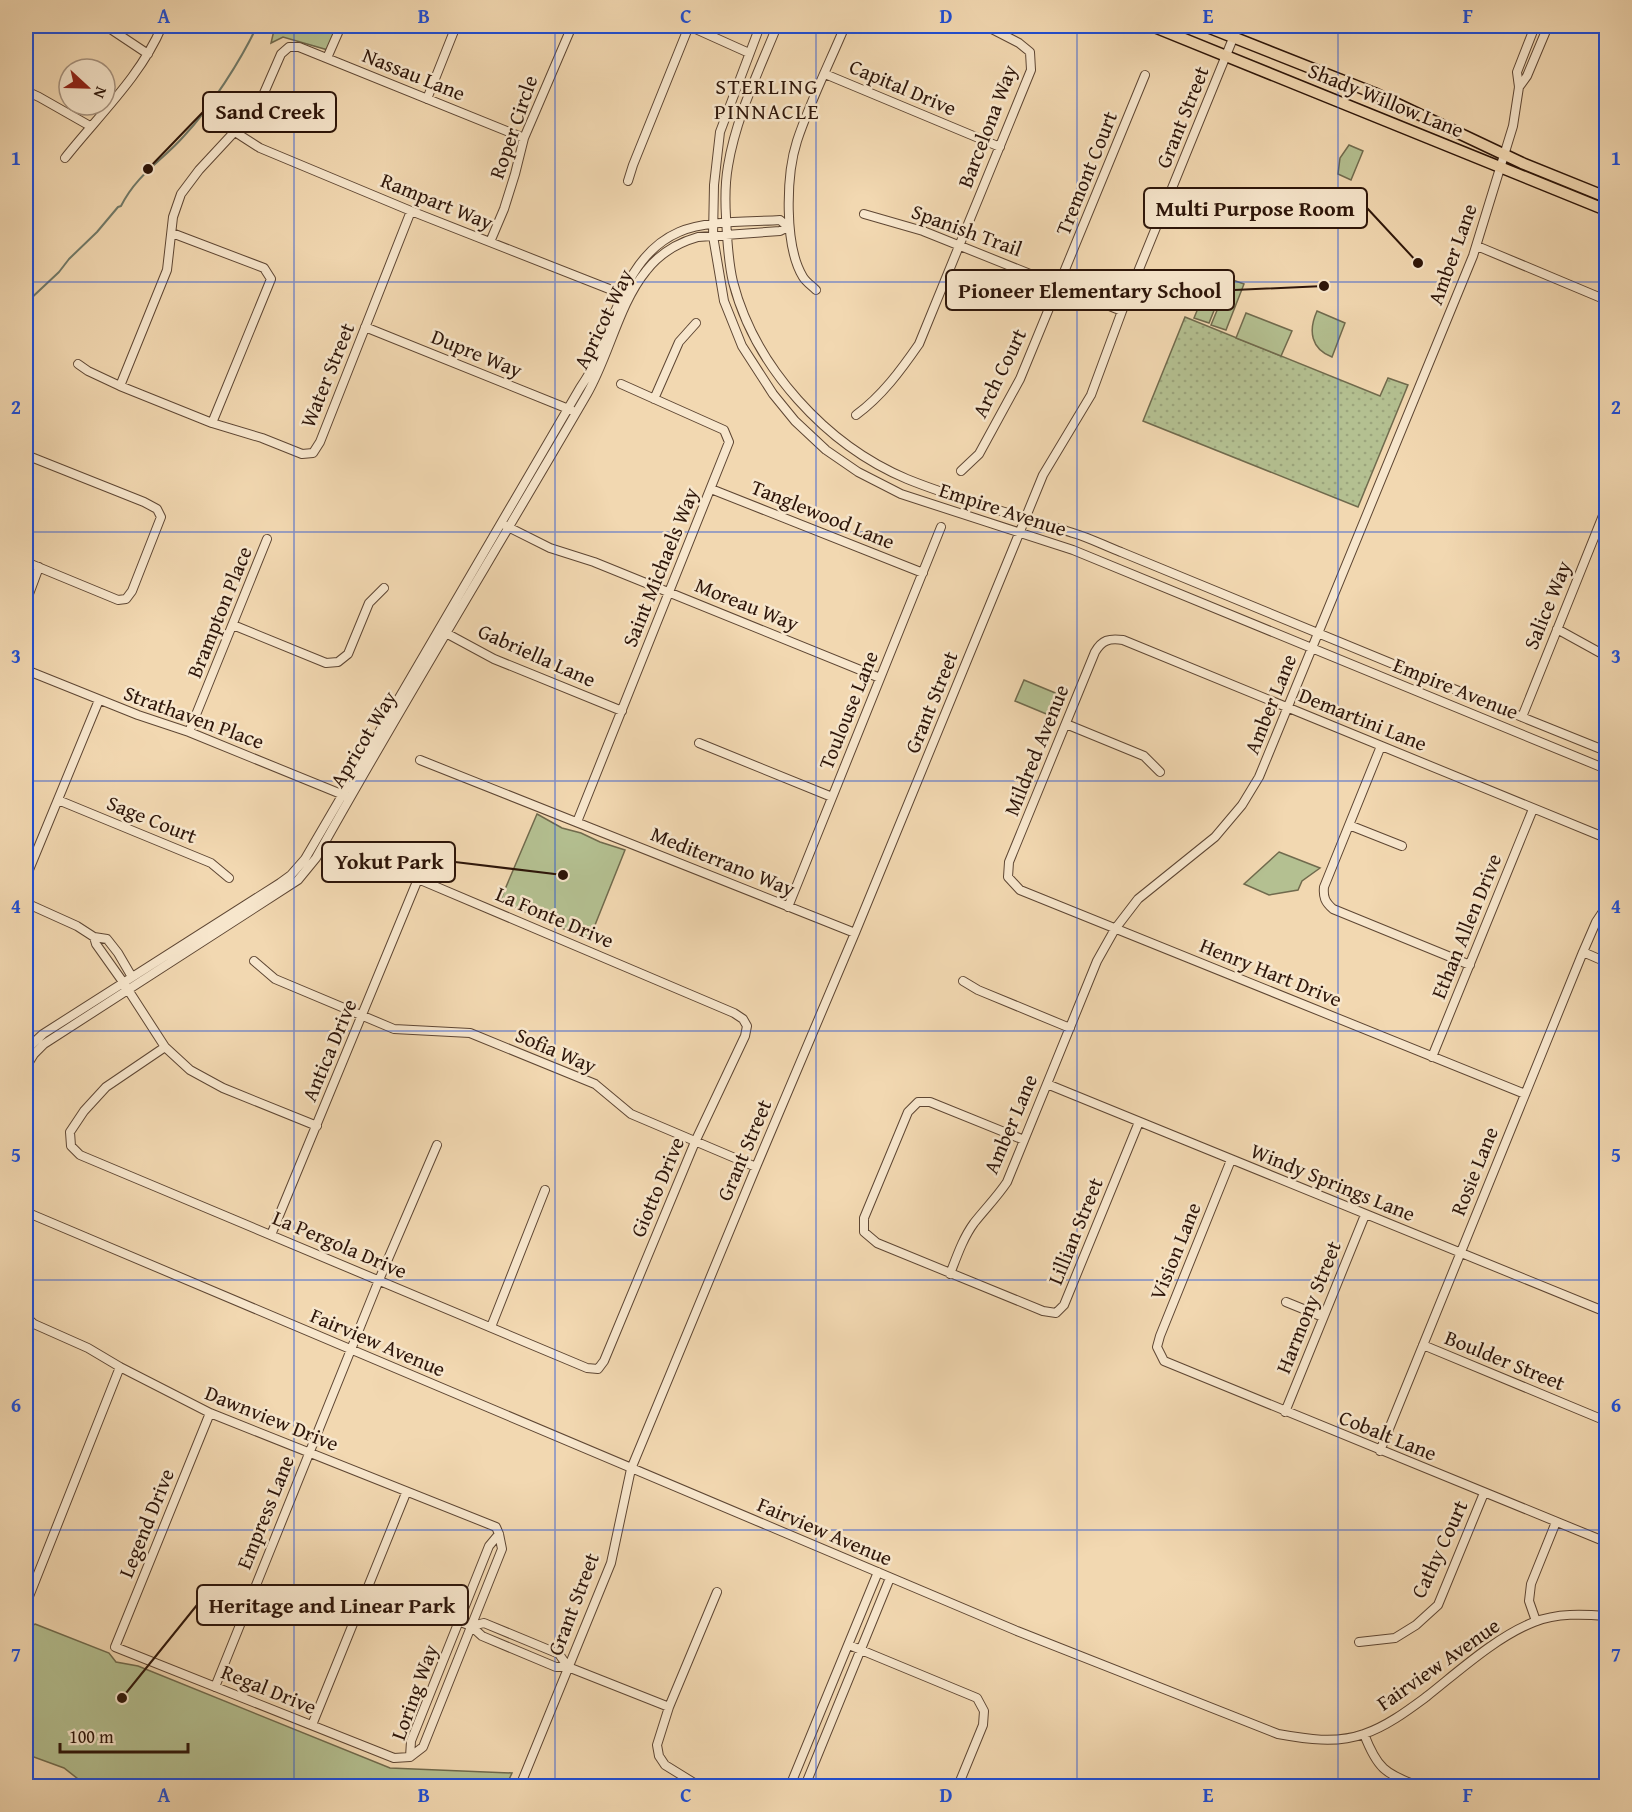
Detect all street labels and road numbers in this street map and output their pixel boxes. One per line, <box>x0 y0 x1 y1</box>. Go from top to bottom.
street label: Nassau Lane <box>358 39 470 109</box>
street label: Capital Drive <box>845 51 961 124</box>
street label: Shady Willow Lane <box>1303 55 1469 145</box>
street label: Barcelona Way <box>949 59 1025 192</box>
street label: Grant Street <box>1147 61 1217 173</box>
street label: Roper Circle <box>481 71 545 183</box>
street label: Tremont Court <box>1047 106 1125 240</box>
street label: Rampart Way <box>376 164 498 238</box>
street label: Spanish Trail <box>907 196 1027 264</box>
street label: Amber Lane <box>1419 199 1485 309</box>
street label: Apricot Way <box>565 263 641 374</box>
street label: Water Street <box>292 317 362 432</box>
street label: Dupre Way <box>427 321 528 385</box>
street label: Arch Court <box>964 323 1034 423</box>
street label: Tanglewood Lane <box>746 471 900 557</box>
street label: Empire Avenue <box>935 474 1071 544</box>
street label: Saint Michaels Way <box>614 482 706 652</box>
street label: Brampton Place <box>178 541 260 683</box>
street label: Salice Way <box>1515 556 1579 654</box>
street label: Moreau Way <box>690 569 804 639</box>
street label: Gabriella Lane <box>473 615 601 695</box>
street label: Toulouse Lane <box>810 646 886 774</box>
street label: Grant Street <box>896 646 966 758</box>
street label: Amber Lane <box>1236 649 1304 759</box>
street label: Empire Avenue <box>1389 649 1523 727</box>
street label: Strathaven Place <box>119 677 269 757</box>
street label: Demartini Lane <box>1294 679 1432 759</box>
street label: Mildred Avenue <box>996 680 1076 820</box>
street label: Apricot Way <box>322 684 404 793</box>
street label: Sage Court <box>102 787 202 851</box>
street label: Mediterrano Way <box>646 818 800 904</box>
street label: Ethan Allen Drive <box>1423 849 1509 1003</box>
street label: La Fonte Drive <box>491 878 619 956</box>
street label: Henry Hart Drive <box>1195 929 1347 1015</box>
street label: Antica Drive <box>293 994 365 1106</box>
street label: Sofia Way <box>511 1019 602 1081</box>
street label: Amber Lane <box>975 1069 1045 1179</box>
street label: Grant Street <box>709 1094 780 1206</box>
street label: Rosie Lane <box>1442 1122 1506 1220</box>
street label: Giotto Drive <box>622 1132 692 1242</box>
street label: Windy Springs Lane <box>1246 1135 1420 1229</box>
street label: Lillian Street <box>1039 1172 1111 1289</box>
street label: Vision Lane <box>1141 1197 1209 1304</box>
street label: La Pergola Drive <box>268 1202 412 1286</box>
street label: Harmony Street <box>1267 1236 1349 1378</box>
street label: Fairview Avenue <box>306 1300 451 1384</box>
street label: Boulder Street <box>1440 1322 1570 1398</box>
street label: Dawnview Drive <box>200 1377 344 1459</box>
street label: Cobalt Lane <box>1335 1401 1442 1469</box>
street label: Empress Lane <box>228 1450 302 1574</box>
street label: Legend Drive <box>110 1464 182 1582</box>
street label: Fairview Avenue <box>753 1489 898 1573</box>
street label: Cathy Court <box>1403 1494 1476 1603</box>
street label: Grant Street <box>539 1548 607 1660</box>
street label: Fairview Avenue <box>1370 1610 1506 1718</box>
street label: Loring Way <box>382 1639 446 1744</box>
street label: Regal Drive <box>217 1656 321 1722</box>

